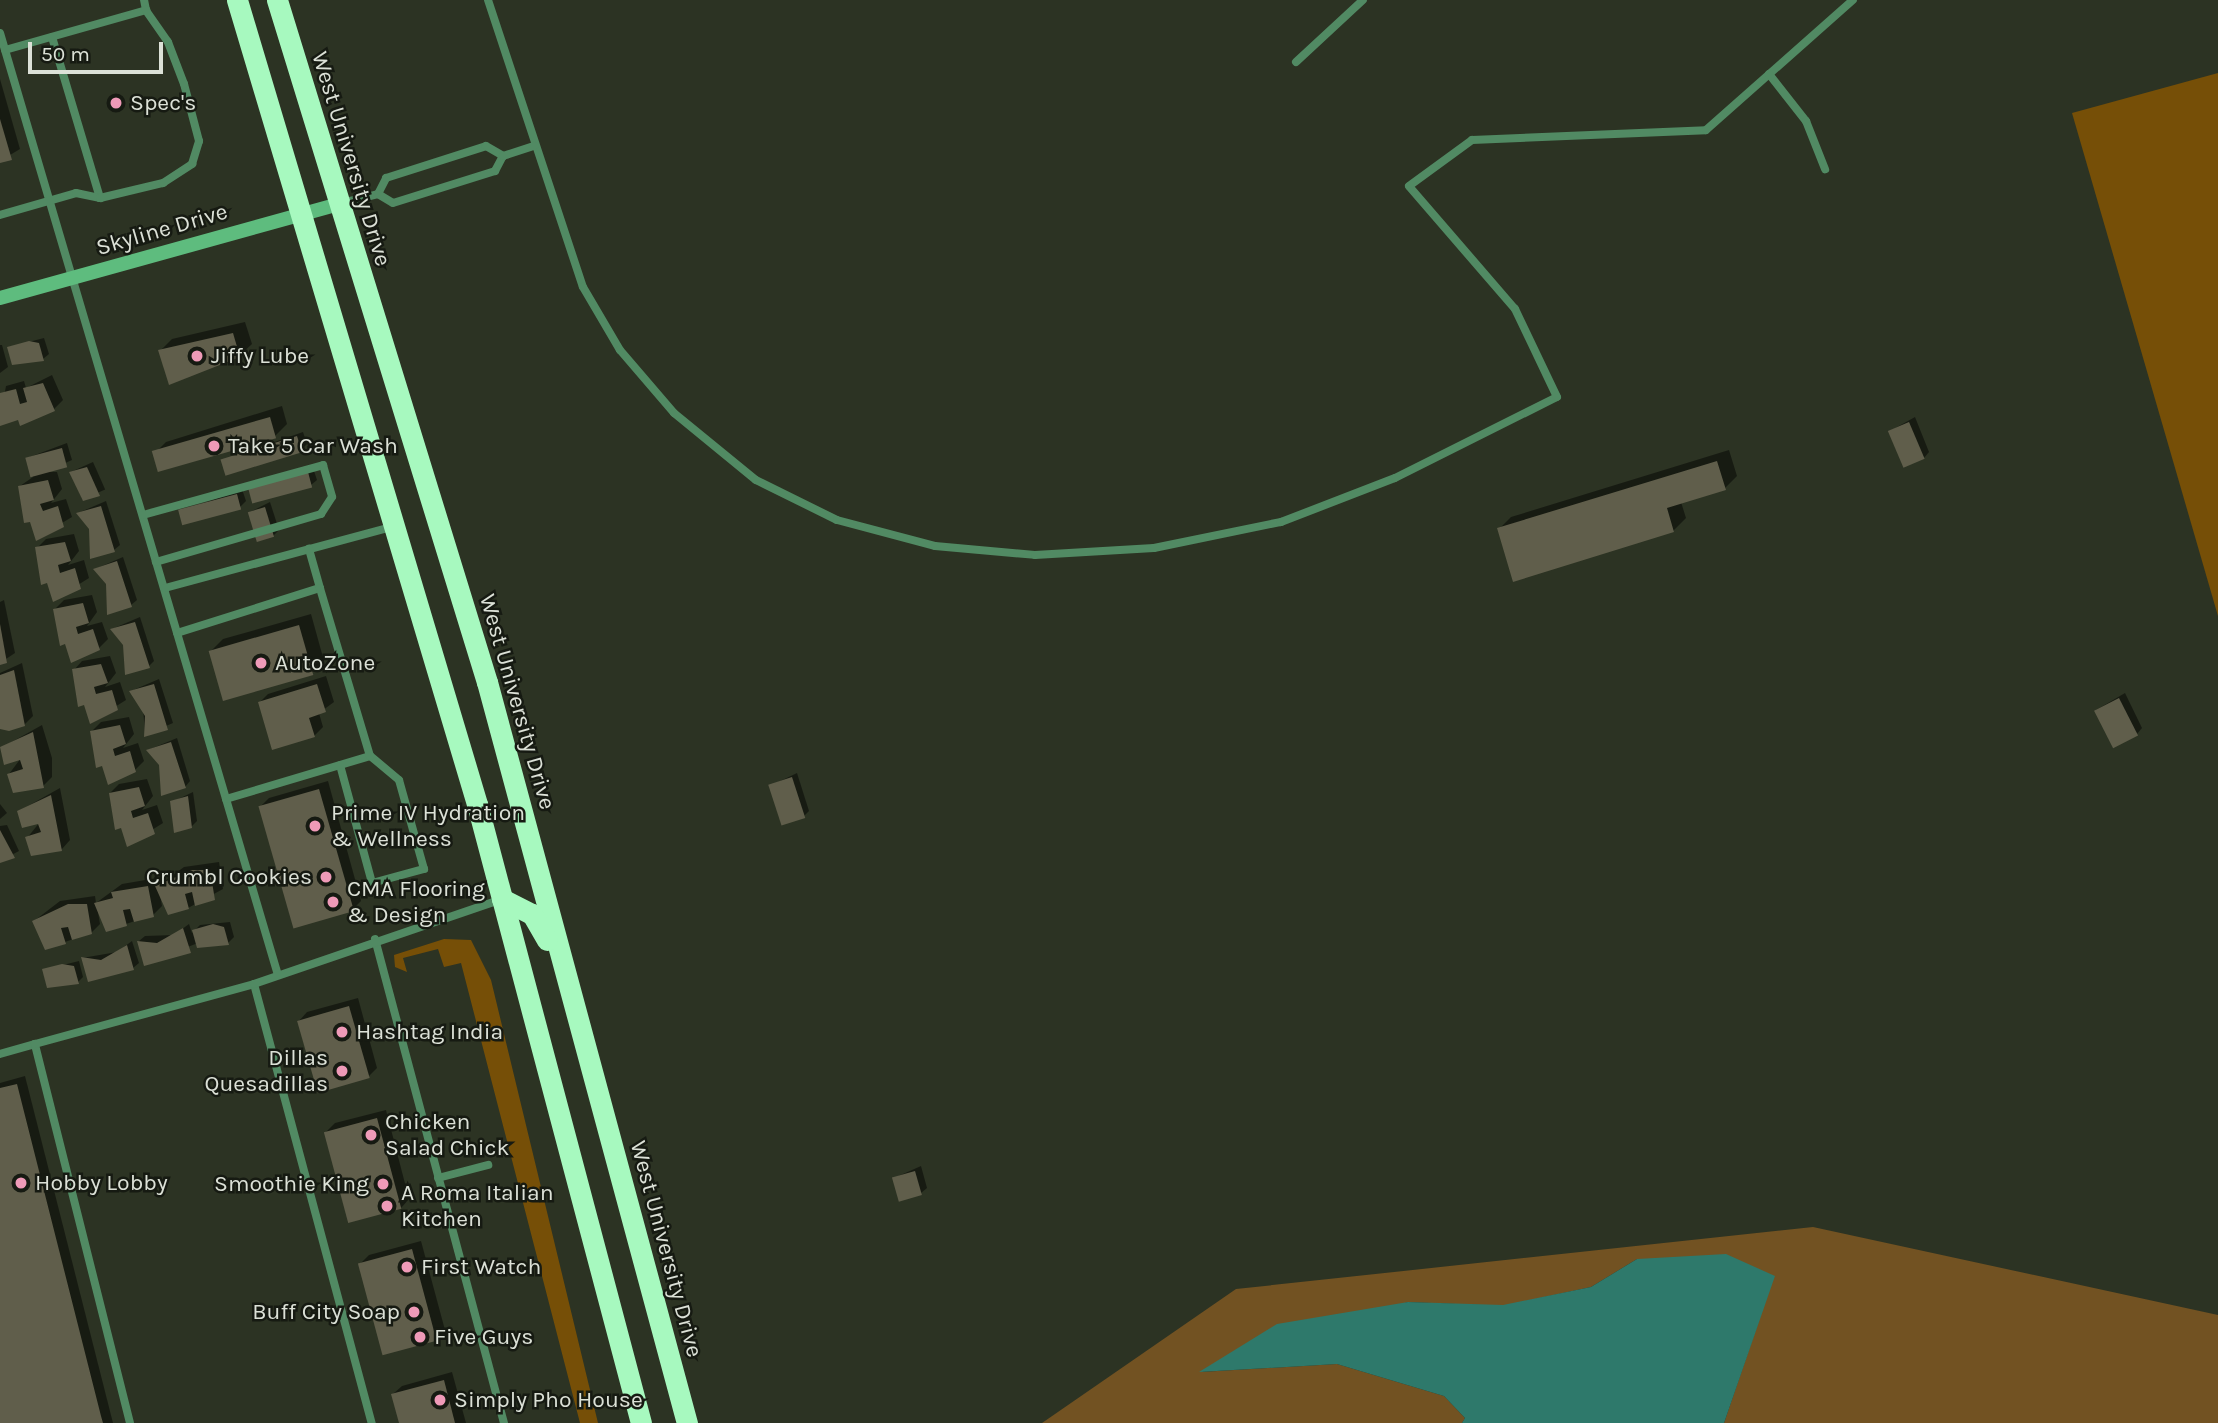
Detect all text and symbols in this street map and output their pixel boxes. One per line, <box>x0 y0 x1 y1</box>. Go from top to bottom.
scale bar <box>32 28 166 72</box>
text: 50 m <box>41 42 90 66</box>
street label: West University Drive <box>305 48 397 270</box>
place label: Spec's <box>130 89 196 117</box>
marker: Spec's <box>108 95 124 111</box>
street label: Skyline Drive <box>93 198 231 262</box>
place label: Jiffy Lube <box>211 342 309 370</box>
marker: Jiffy Lube <box>189 348 205 364</box>
place label: Take 5 Car Wash <box>228 432 398 460</box>
marker: Take 5 Car Wash <box>206 438 222 454</box>
street label: West University Drive <box>473 591 561 813</box>
place label: AutoZone <box>275 649 375 677</box>
marker: AutoZone <box>253 655 269 671</box>
place label: Prime IV Hydration & Wellness <box>331 799 525 853</box>
marker: Prime IV Hydration & Wellness <box>305 816 325 836</box>
place label: Crumbl Cookies <box>146 863 312 891</box>
marker: Crumbl Cookies <box>318 869 334 885</box>
place label: CMA Flooring & Design <box>347 875 485 929</box>
marker: CMA Flooring & Design <box>325 894 341 910</box>
place label: Hashtag India <box>356 1018 503 1046</box>
marker: Hashtag India <box>334 1024 350 1040</box>
place label: Dillas Quesadillas <box>204 1044 328 1098</box>
marker: Dillas Quesadillas <box>334 1063 350 1079</box>
place label: Chicken Salad Chick <box>385 1108 509 1162</box>
marker: Chicken Salad Chick <box>363 1127 379 1143</box>
street label: West University Drive <box>624 1138 708 1360</box>
place label: Hobby Lobby <box>35 1169 168 1197</box>
place label: Smoothie King <box>214 1170 369 1198</box>
marker: Hobby Lobby <box>13 1175 29 1191</box>
marker: Smoothie King <box>375 1176 391 1192</box>
place label: A Roma Italian Kitchen <box>401 1179 554 1233</box>
marker: A Roma Italian Kitchen <box>379 1198 395 1214</box>
place label: First Watch <box>421 1253 541 1281</box>
marker: First Watch <box>399 1259 415 1275</box>
place label: Buff City Soap <box>252 1298 400 1326</box>
marker: Buff City Soap <box>406 1304 422 1320</box>
place label: Five Guys <box>434 1323 533 1351</box>
marker: Five Guys <box>412 1329 428 1345</box>
place label: Simply Pho House <box>454 1386 643 1414</box>
marker: Simply Pho House <box>432 1392 448 1408</box>

